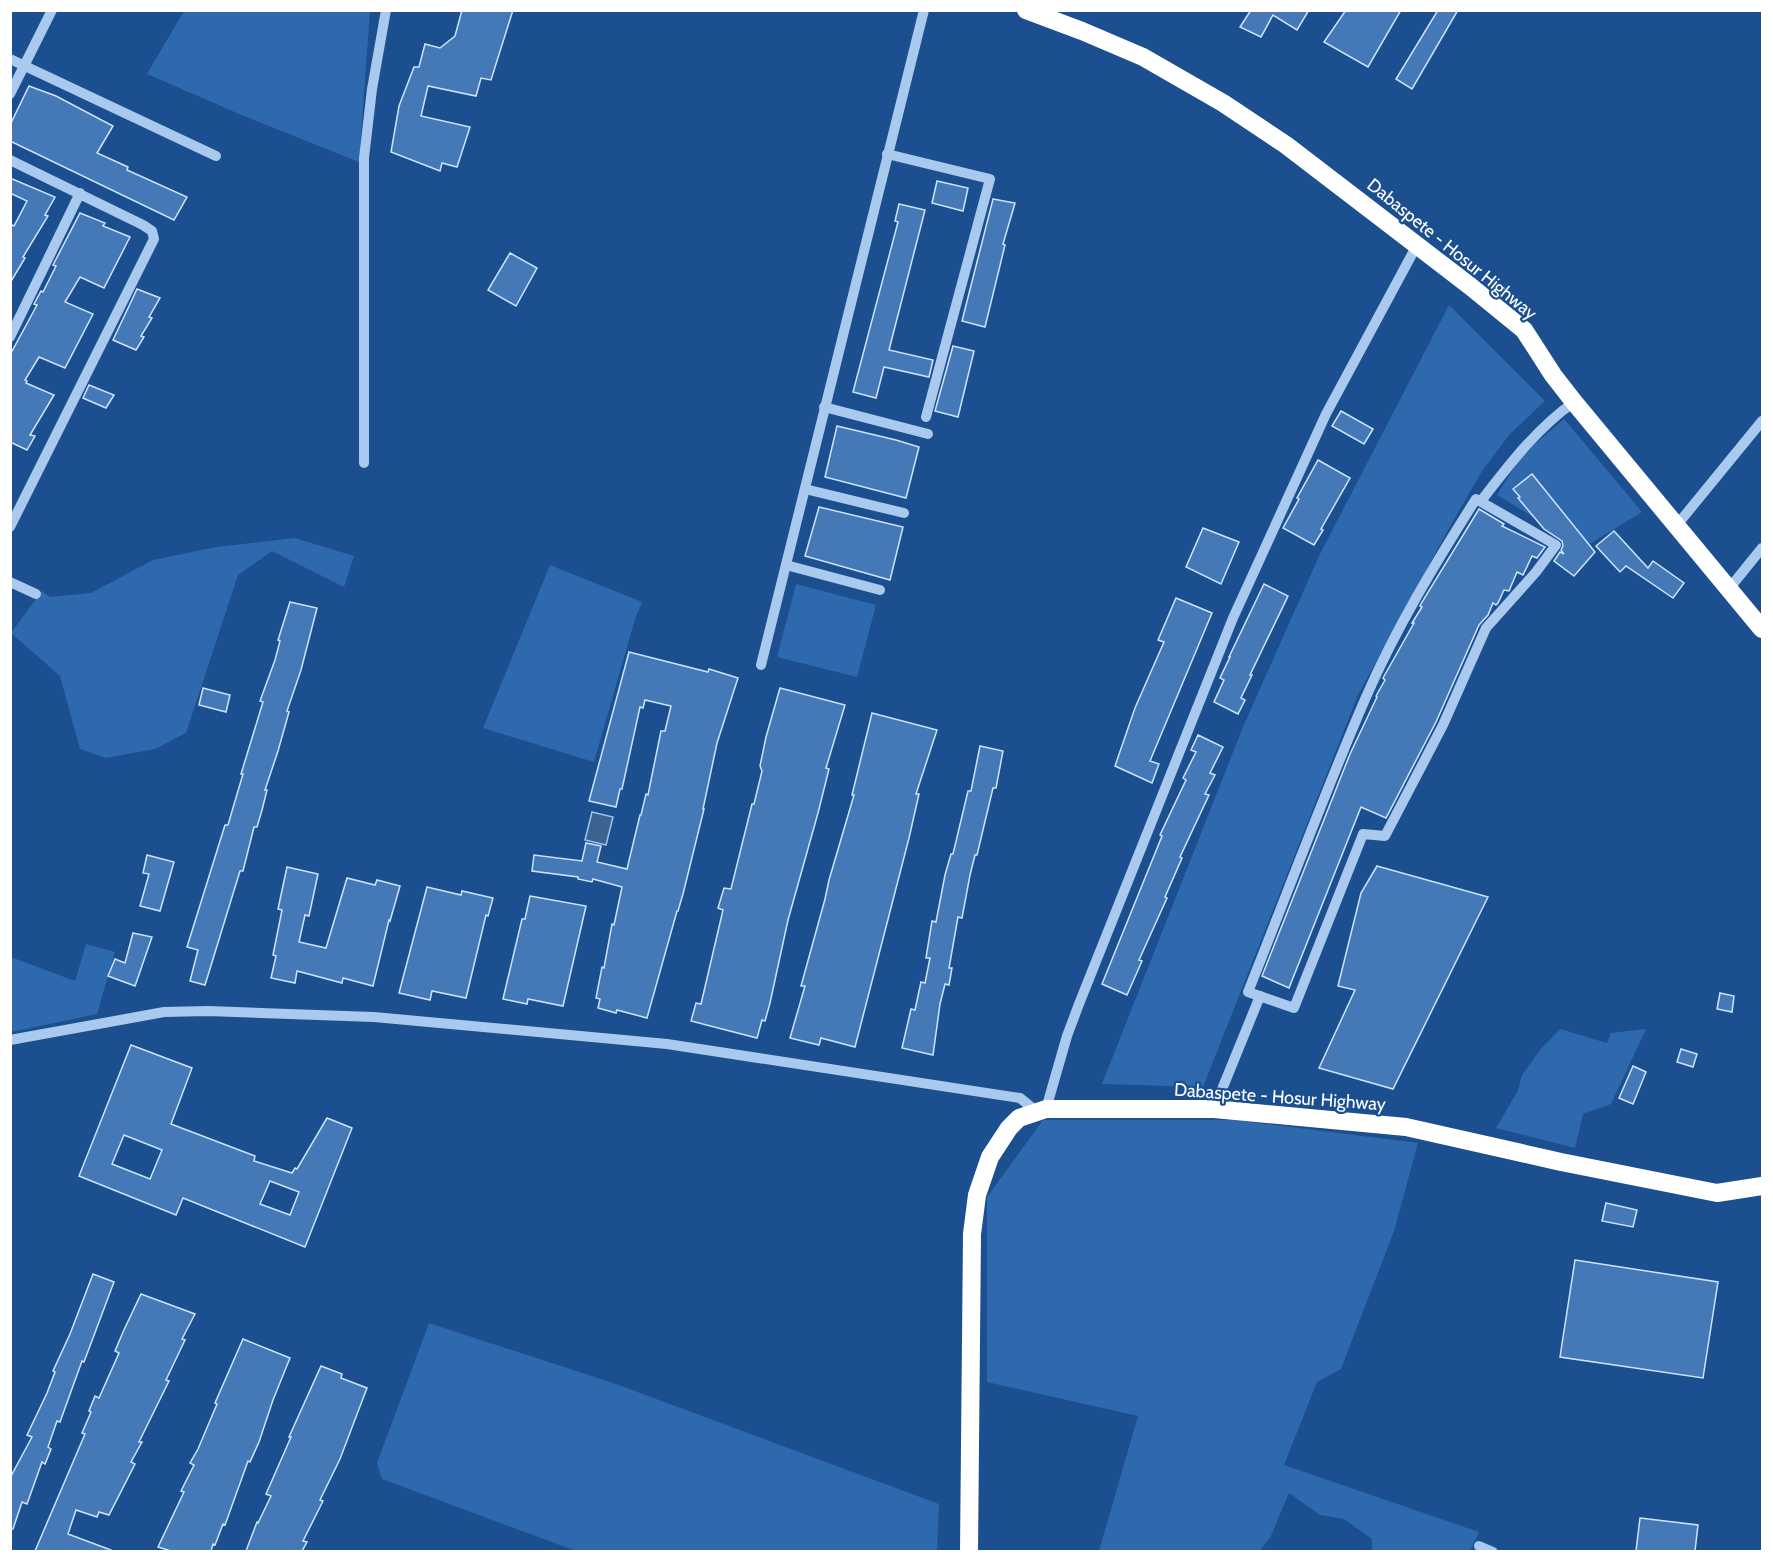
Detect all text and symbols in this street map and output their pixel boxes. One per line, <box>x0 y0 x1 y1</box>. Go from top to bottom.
street label: Dabaspete - Hosur Highway <box>1363 174 1541 324</box>
street label: Dabaspete - Hosur Highway <box>1173 1079 1387 1115</box>

